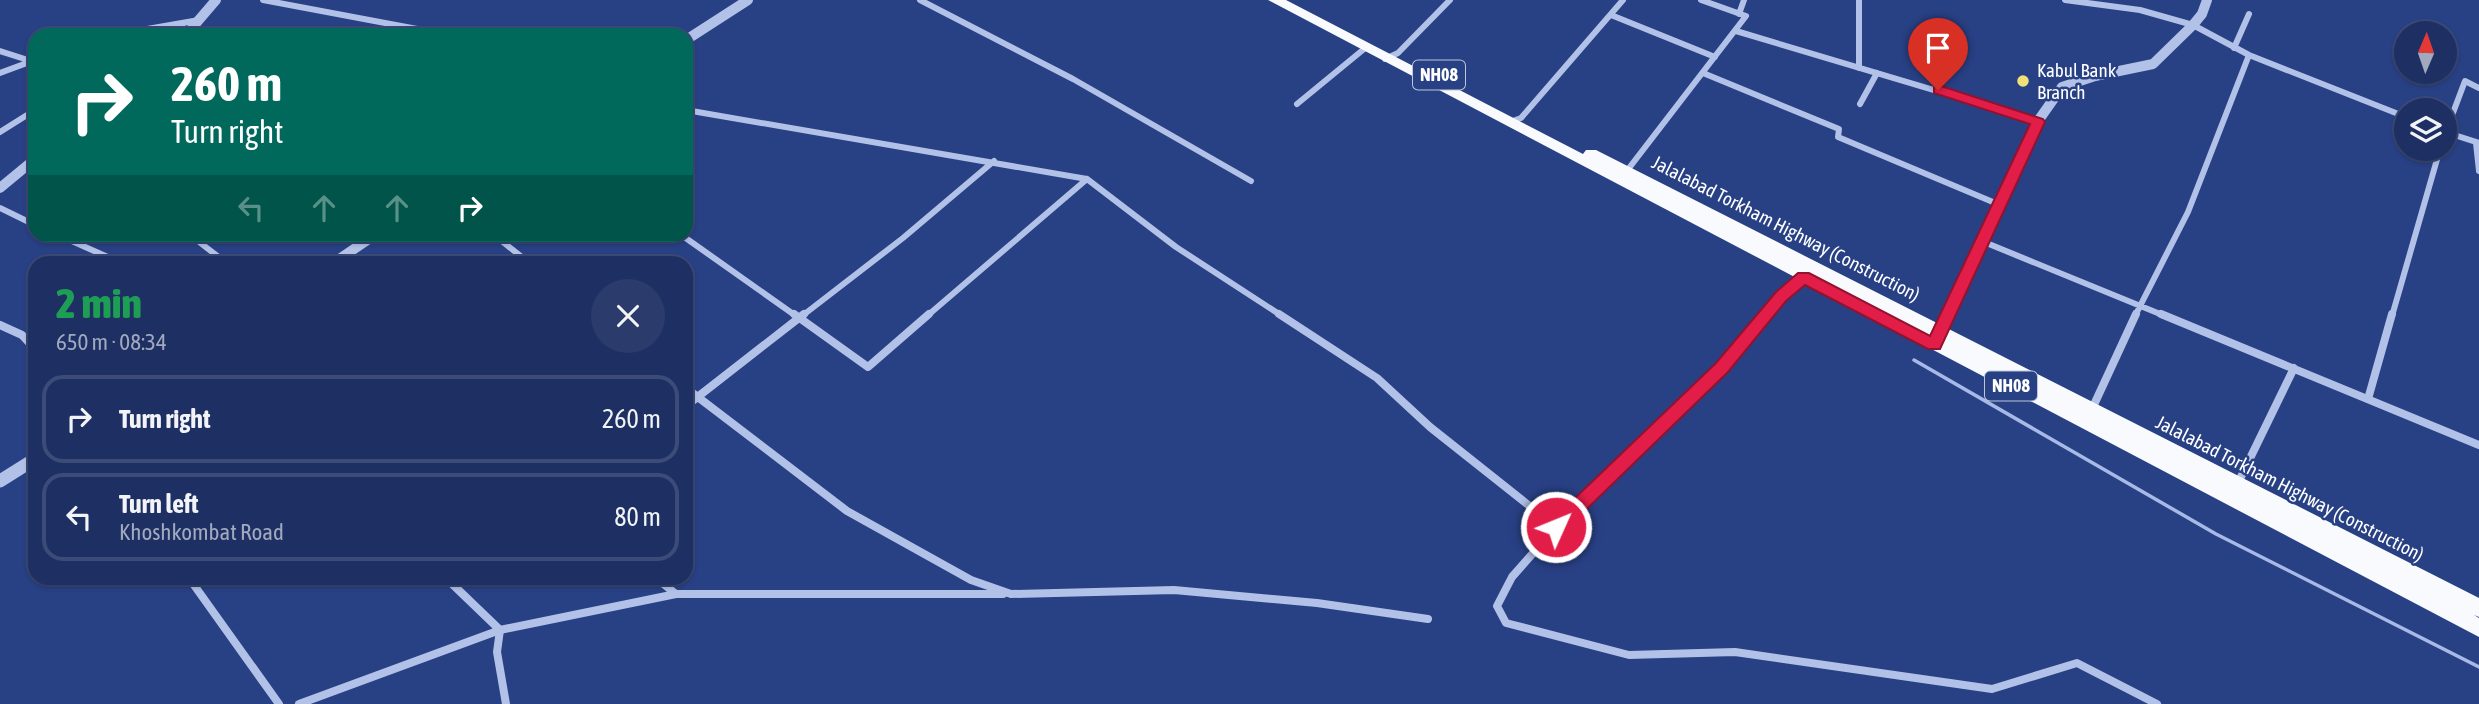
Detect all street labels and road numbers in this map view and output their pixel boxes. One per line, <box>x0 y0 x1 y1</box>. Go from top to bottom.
road number: NH08 <box>1413 60 1465 90</box>
street label: Jalalabad Torkham Highway (Construction) <box>1648 151 1924 305</box>
road number: NH08 <box>1985 372 2037 400</box>
street label: Jalalabad Torkham Highway (Construction) <box>2152 411 2428 565</box>

